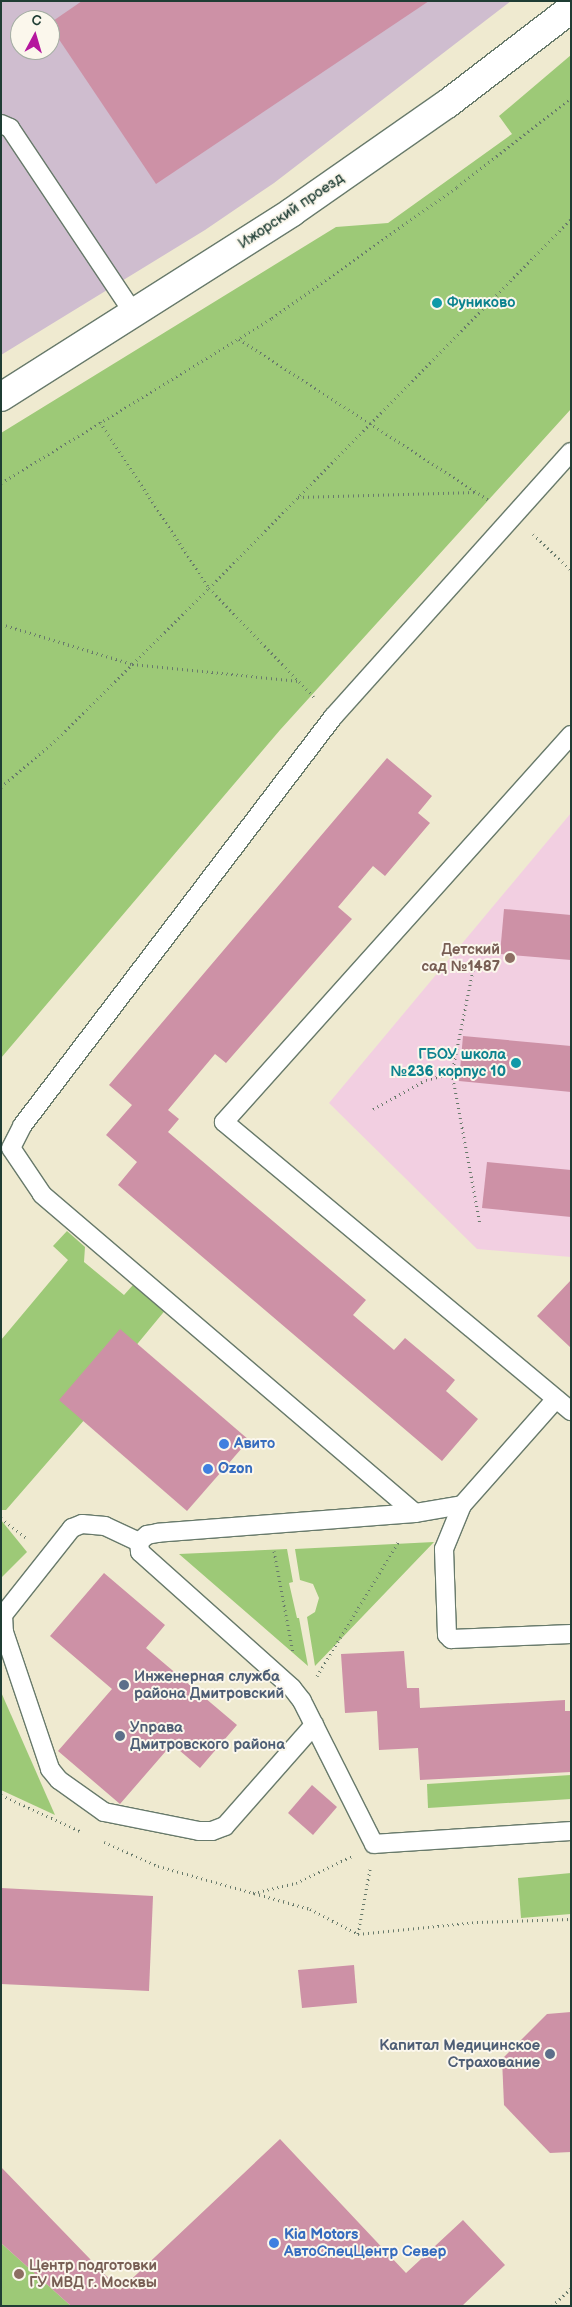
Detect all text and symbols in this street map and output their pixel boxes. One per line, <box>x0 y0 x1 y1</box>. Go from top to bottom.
north arrow <box>10 10 60 60</box>
text: С <box>31 12 42 30</box>
street label: Ижорский проезд <box>235 169 347 253</box>
place label: Фуниково <box>447 294 515 312</box>
marker: Фуниково <box>431 297 443 309</box>
place label: Детский сад №1487 <box>422 940 500 975</box>
marker: Детский сад №1487 <box>504 952 516 964</box>
place label: ГБОУ школа №236 корпус 10 <box>390 1045 506 1080</box>
marker: ГБОУ школа №236 корпус 10 <box>510 1057 522 1069</box>
place label: Авито <box>234 1435 275 1453</box>
marker: Авито <box>218 1438 230 1450</box>
place label: Ozon <box>218 1460 253 1478</box>
marker: Ozon <box>202 1463 214 1475</box>
place label: Инженерная служба района Дмитровский <box>134 1667 284 1702</box>
marker: Инженерная служба района Дмитровский <box>118 1679 130 1691</box>
place label: Управа Дмитровского района <box>130 1718 285 1753</box>
marker: Управа Дмитровского района <box>114 1730 126 1742</box>
place label: Капитал Медицинское Страхование <box>379 2036 540 2071</box>
marker: Капитал Медицинское Страхование <box>544 2048 556 2060</box>
place label: Kia Motors АвтоСпецЦентр Север <box>284 2225 446 2260</box>
marker: Kia Motors АвтоСпецЦентр Север <box>268 2237 280 2249</box>
place label: Центр подготовки ГУ МВД г. Москвы <box>29 2256 157 2291</box>
marker: Центр подготовки ГУ МВД г. Москвы <box>13 2268 25 2280</box>

